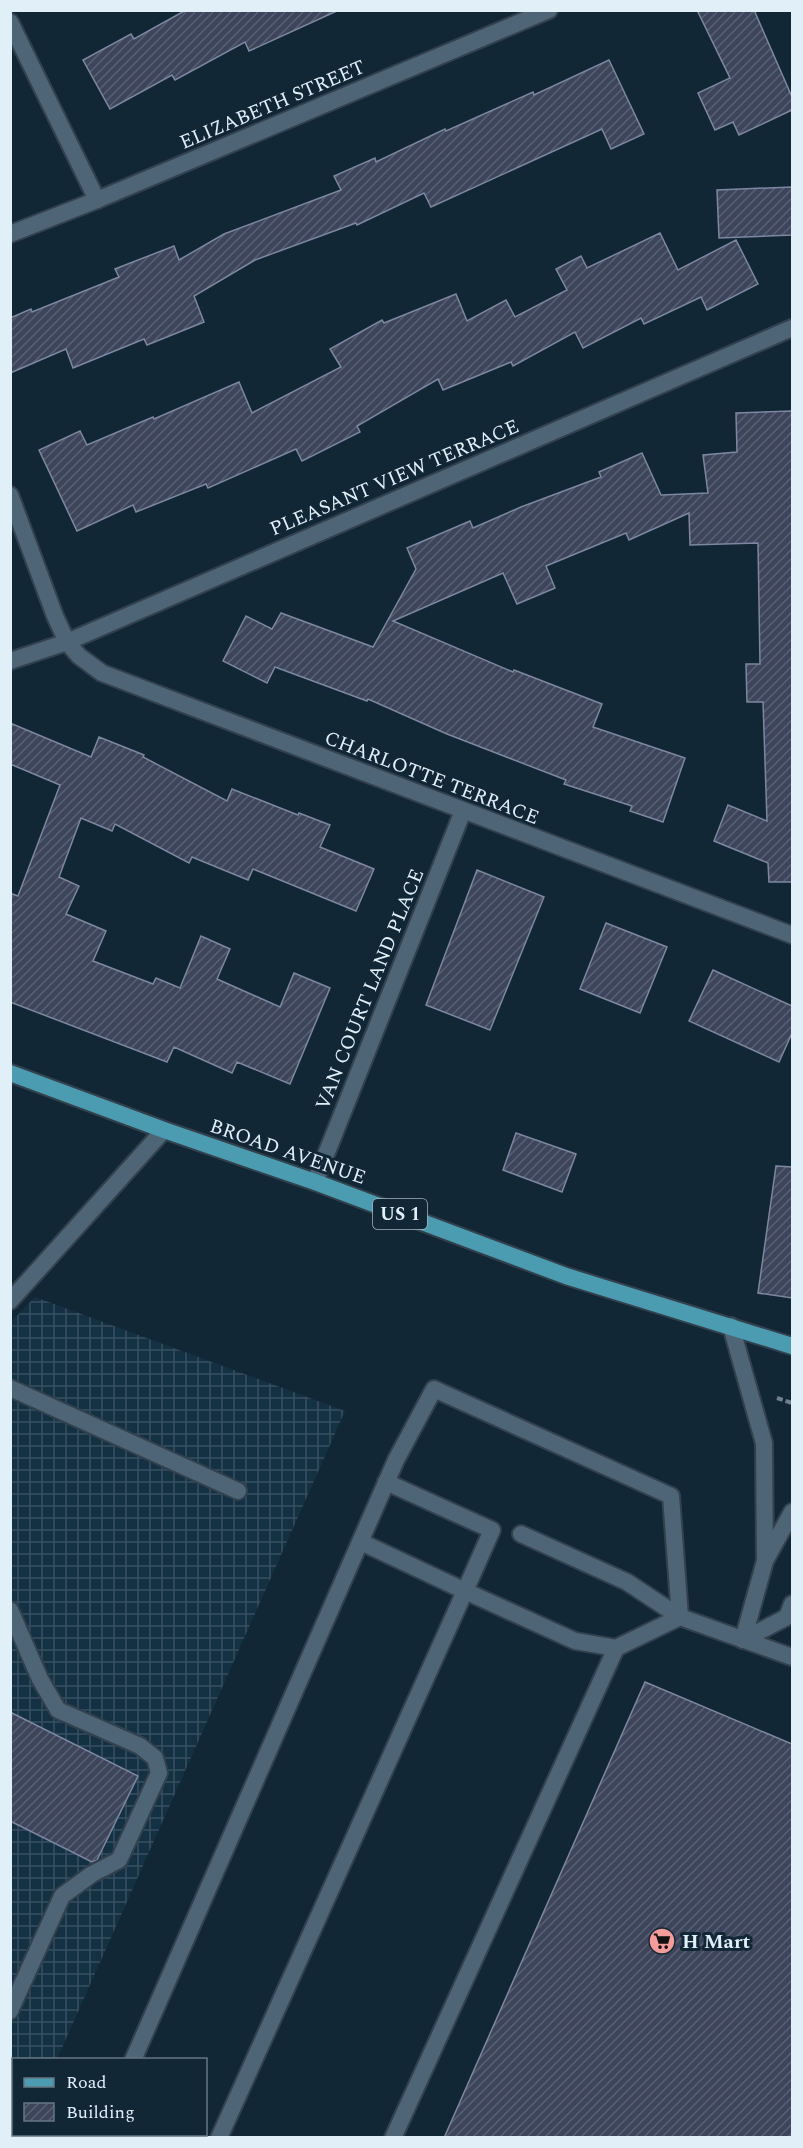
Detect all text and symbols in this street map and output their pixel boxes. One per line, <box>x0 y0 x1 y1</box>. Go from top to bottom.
street label: ELIZABETH STREET <box>175 52 370 158</box>
street label: PLEASANT VIEW TERRACE <box>265 412 524 544</box>
street label: CHARLOTTE TERRACE <box>320 723 543 833</box>
street label: VAN COURT LAND PLACE <box>308 864 432 1115</box>
street label: BROAD AVENUE <box>206 1111 370 1193</box>
road number: US 1 <box>373 1199 427 1229</box>
supermarket icon: H Mart <box>647 1926 677 1956</box>
place label: H Mart <box>682 1927 750 1957</box>
legend <box>12 2058 207 2136</box>
text: Road <box>66 2069 107 2096</box>
text: Building <box>66 2099 135 2126</box>

